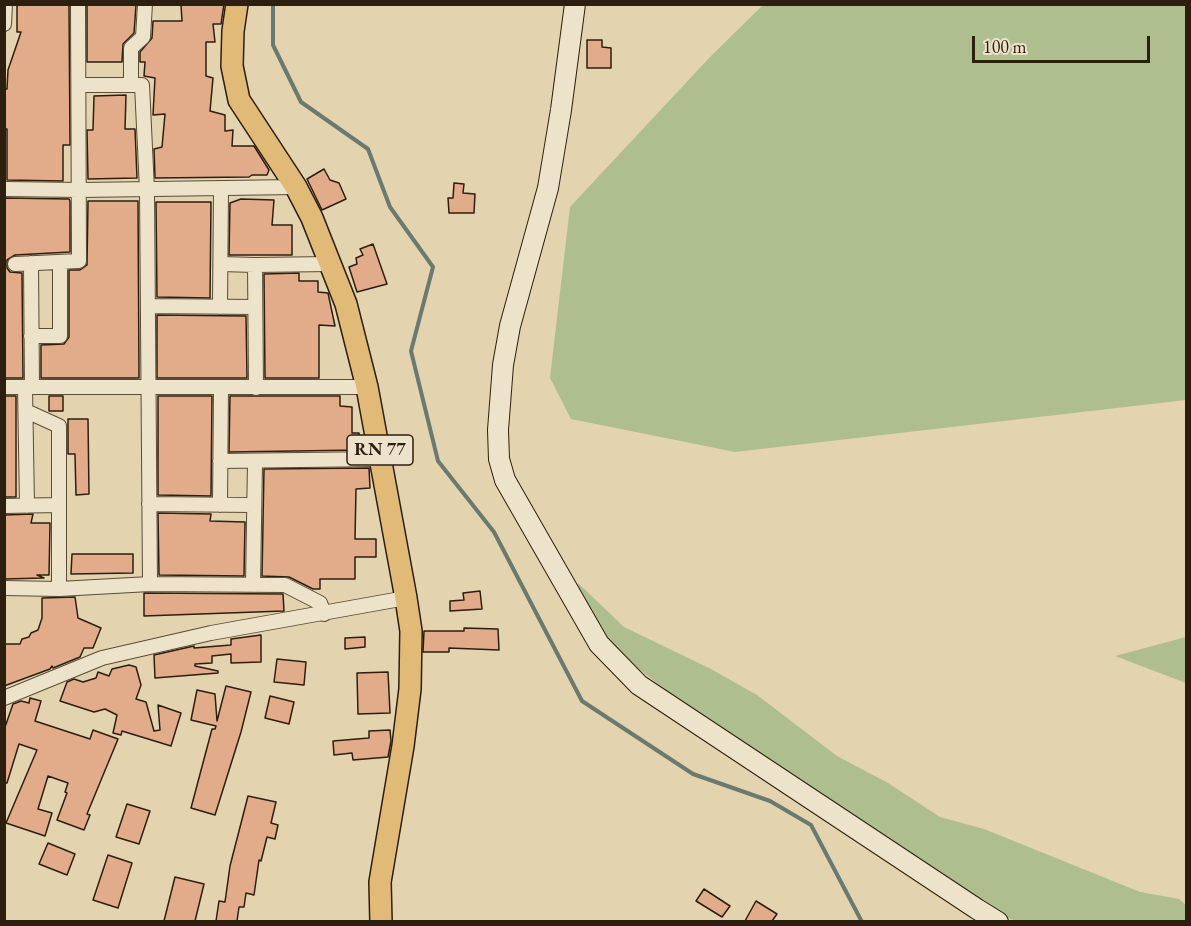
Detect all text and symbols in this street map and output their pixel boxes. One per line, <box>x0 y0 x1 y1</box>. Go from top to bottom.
scale bar <box>975 24 1154 62</box>
text: 100 m <box>983 35 1027 58</box>
road number: RN 77 <box>347 435 413 465</box>

